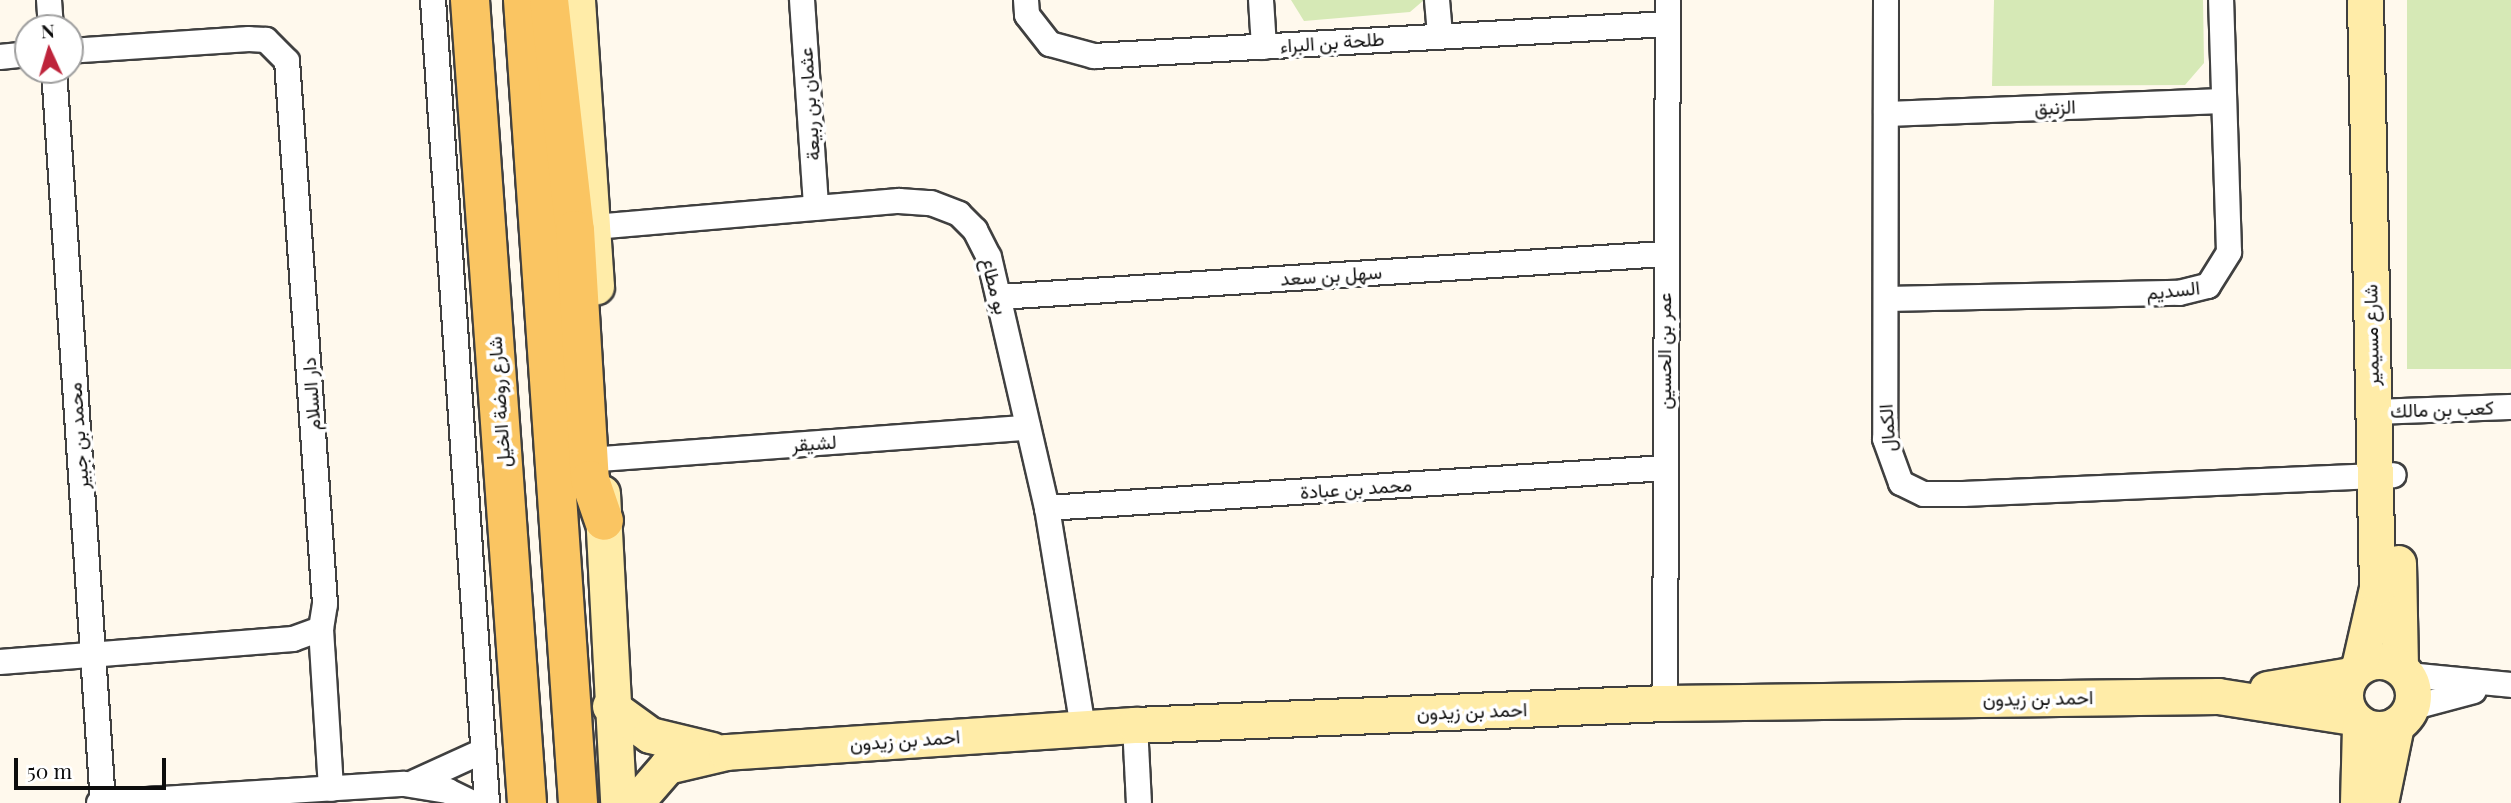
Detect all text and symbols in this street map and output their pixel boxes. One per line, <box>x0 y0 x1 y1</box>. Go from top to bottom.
north arrow <box>14 14 84 84</box>
text: N <box>40 17 55 43</box>
street label: طلحة بن البراء <box>1279 27 1385 57</box>
street label: عثمان بن ربيعة <box>794 47 824 161</box>
street label: الزنبق <box>2034 95 2076 119</box>
street label: بو مطاع <box>977 255 1013 317</box>
street label: سهل بن سعد <box>1279 260 1383 290</box>
street label: السديم <box>2145 276 2201 304</box>
street label: شارع مسيمير <box>2359 284 2383 386</box>
street label: عمر بن الحسين <box>1653 292 1675 410</box>
street label: شارع روضة الخيل <box>483 336 515 468</box>
street label: دار السلام <box>297 357 325 431</box>
street label: محمد بن جبير <box>63 382 93 490</box>
street label: كعب بن مالك <box>2390 396 2494 422</box>
street label: الكمال <box>1874 403 1900 453</box>
street label: لشيقر <box>791 430 837 456</box>
street label: محمد بن عبادة <box>1299 473 1413 503</box>
street label: احمد بن زيدون <box>1982 686 2094 710</box>
street label: احمد بن زيدون <box>1416 698 1528 724</box>
street label: احمد بن زيدون <box>849 725 961 755</box>
scale bar <box>18 744 170 788</box>
text: 50 m <box>27 756 72 784</box>

